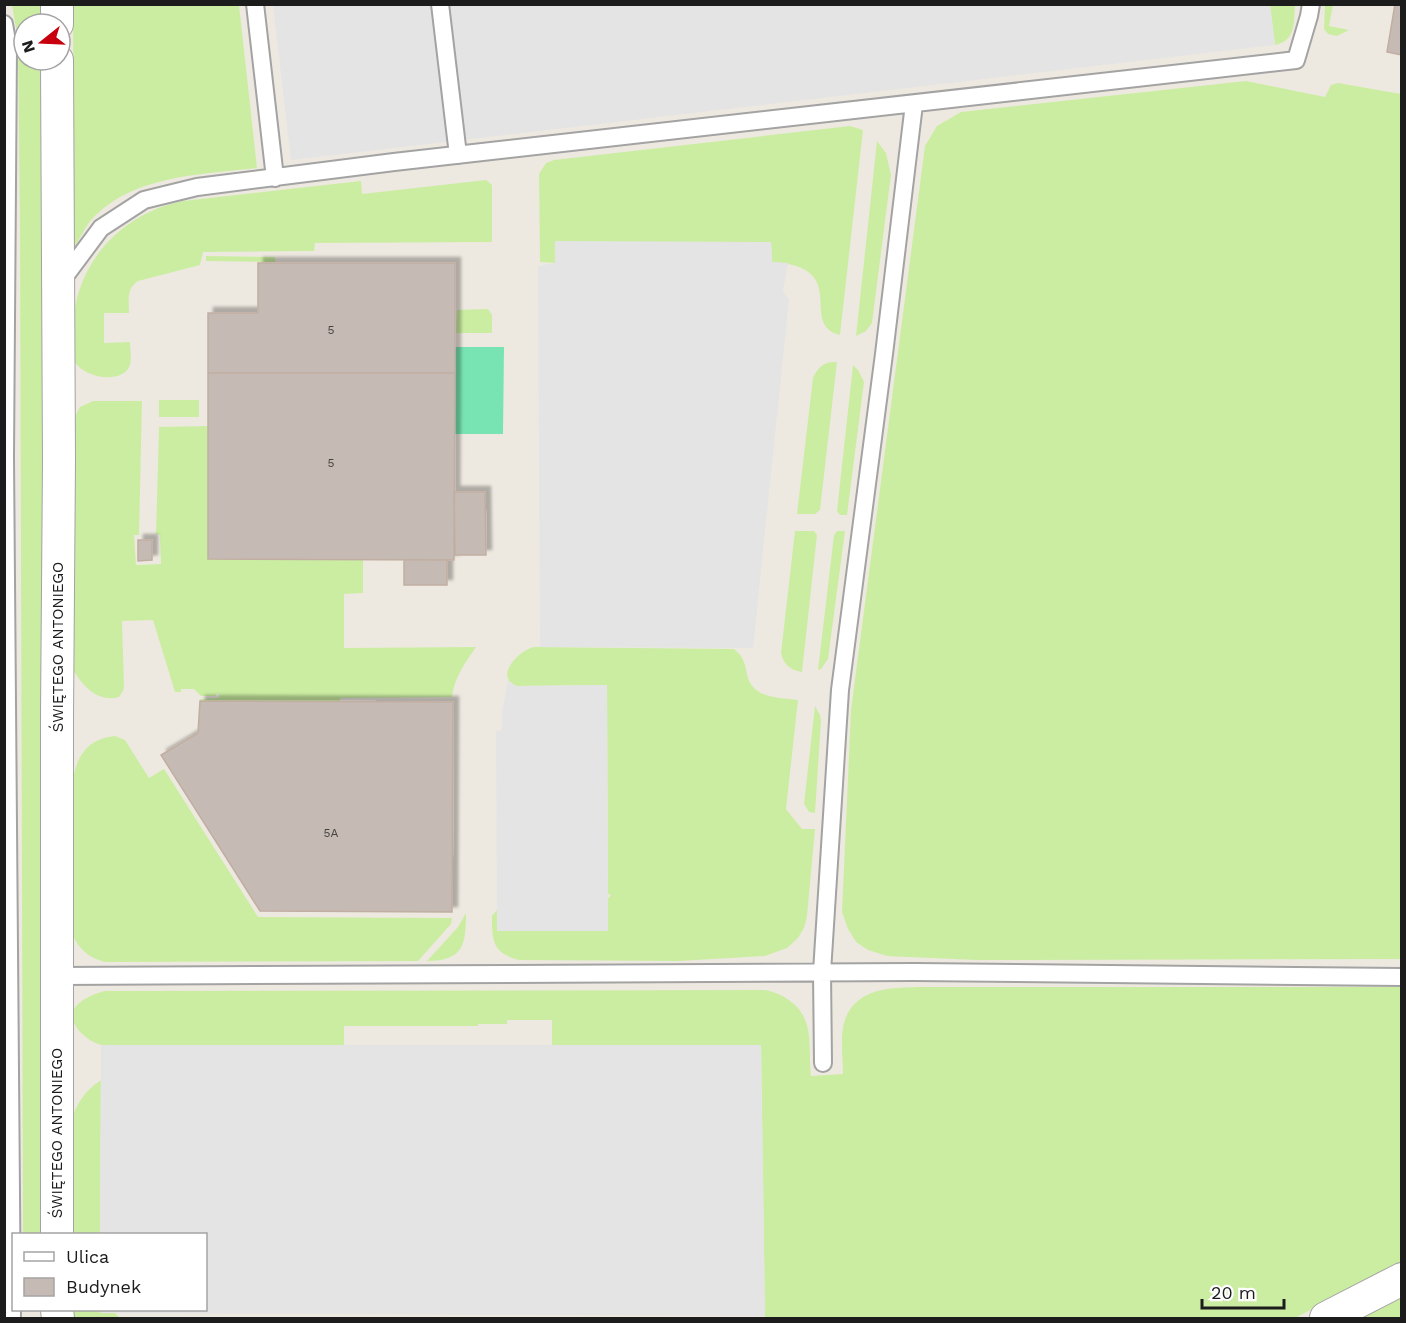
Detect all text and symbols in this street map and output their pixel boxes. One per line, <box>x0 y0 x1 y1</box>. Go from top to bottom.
north arrow <box>12 12 72 72</box>
text: N <box>17 38 39 55</box>
house number: 5 <box>328 323 335 337</box>
house number: 5 <box>328 456 335 470</box>
street label: ŚWIĘTEGO ANTONIEGO <box>48 562 67 732</box>
house number: 5A <box>324 826 339 840</box>
street label: ŚWIĘTEGO ANTONIEGO <box>47 1048 66 1218</box>
legend <box>12 1233 207 1311</box>
text: Ulica <box>66 1246 109 1267</box>
scale bar <box>1202 1272 1284 1310</box>
text: Budynek <box>66 1276 141 1297</box>
text: 20 m <box>1211 1282 1256 1303</box>

